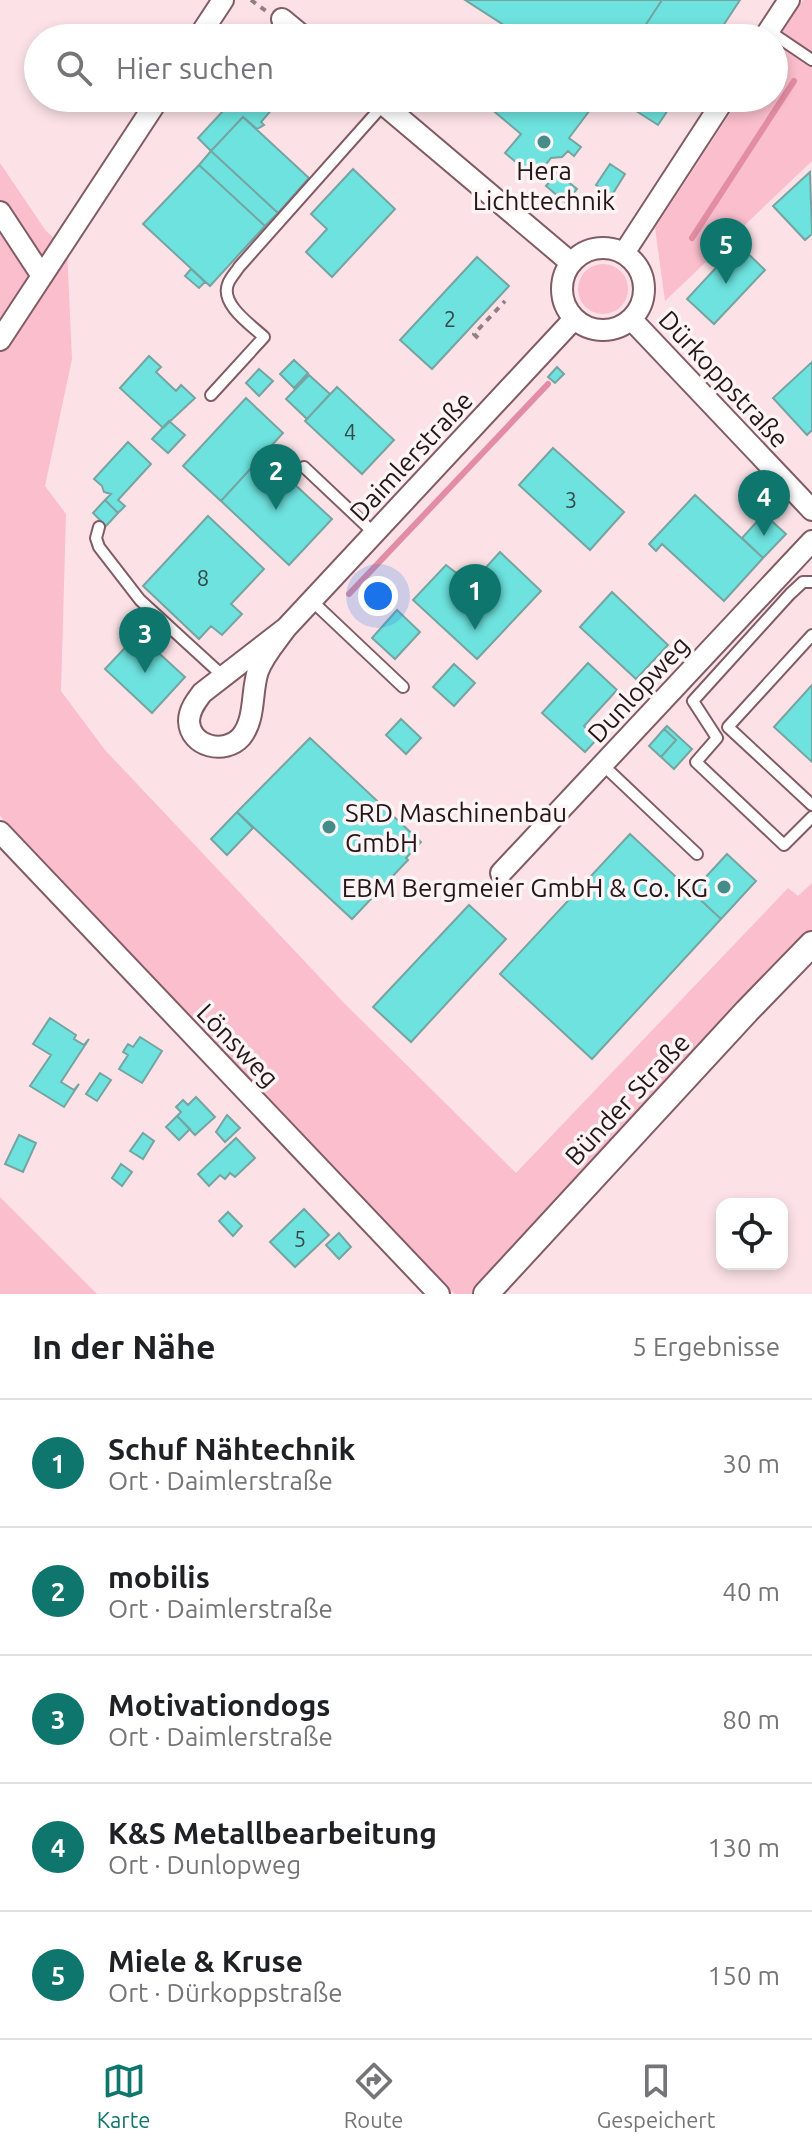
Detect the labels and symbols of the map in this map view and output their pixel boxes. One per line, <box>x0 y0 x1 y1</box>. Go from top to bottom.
marker: Hera Lichttechnik <box>535 133 553 151</box>
place label: Hera Lichttechnik <box>473 156 615 215</box>
pin: 5 <box>700 218 752 284</box>
street label: Dürkoppstraße <box>653 305 795 453</box>
house number: 2 <box>444 306 456 331</box>
street label: Daimlerstraße <box>344 385 478 527</box>
house number: 4 <box>344 419 356 444</box>
pin: 2 <box>250 444 302 510</box>
pin: 4 <box>738 470 790 536</box>
house number: 3 <box>565 487 577 512</box>
pin: 1 <box>449 564 501 630</box>
house number: 8 <box>197 565 209 590</box>
your location <box>358 576 398 616</box>
pin: 3 <box>119 607 171 673</box>
street label: Dunlopweg <box>581 630 695 748</box>
place label: SRD Maschinenbau GmbH <box>345 798 567 857</box>
marker: SRD Maschinenbau GmbH <box>320 818 338 836</box>
place label: EBM Bergmeier GmbH & Co. KG <box>342 873 708 902</box>
marker: EBM Bergmeier GmbH & Co. KG <box>715 878 733 896</box>
street label: Lönsweg <box>191 998 285 1092</box>
street label: Bünder Straße <box>559 1027 695 1171</box>
house number: 5 <box>294 1226 306 1251</box>

